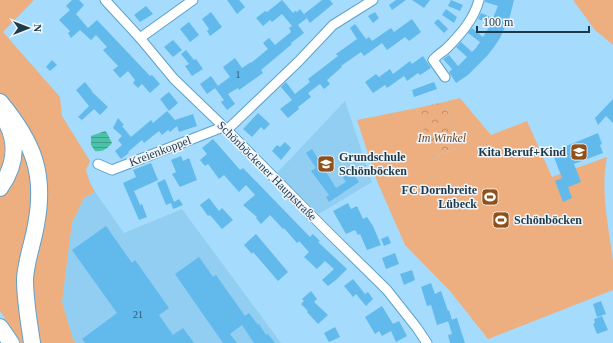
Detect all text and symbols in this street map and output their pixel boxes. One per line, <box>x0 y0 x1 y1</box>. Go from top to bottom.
north arrow <box>8 8 48 48</box>
scale bar <box>477 8 589 34</box>
text: 100 m <box>483 15 514 29</box>
text: N <box>32 24 44 32</box>
house number: 1 <box>236 69 241 80</box>
street label: Schönböckener Hauptstraße <box>214 118 320 224</box>
park label: Im Winkel <box>417 131 467 145</box>
street label: Kreienkoppel <box>127 133 194 169</box>
school or university icon: Kita Beruf+Kind <box>569 142 589 162</box>
place label: Kita Beruf+Kind <box>478 145 566 159</box>
place label: Grundschule Schönböcken <box>339 150 407 178</box>
school or university icon: Grundschule Schönböcken <box>316 154 336 174</box>
place label: FC Dornbreite Lübeck <box>402 183 478 211</box>
sports icon: FC Dornbreite Lübeck <box>480 187 500 207</box>
sports icon: Schönböcken <box>491 210 511 230</box>
place label: Schönböcken <box>514 213 582 227</box>
house number: 21 <box>133 309 143 320</box>

